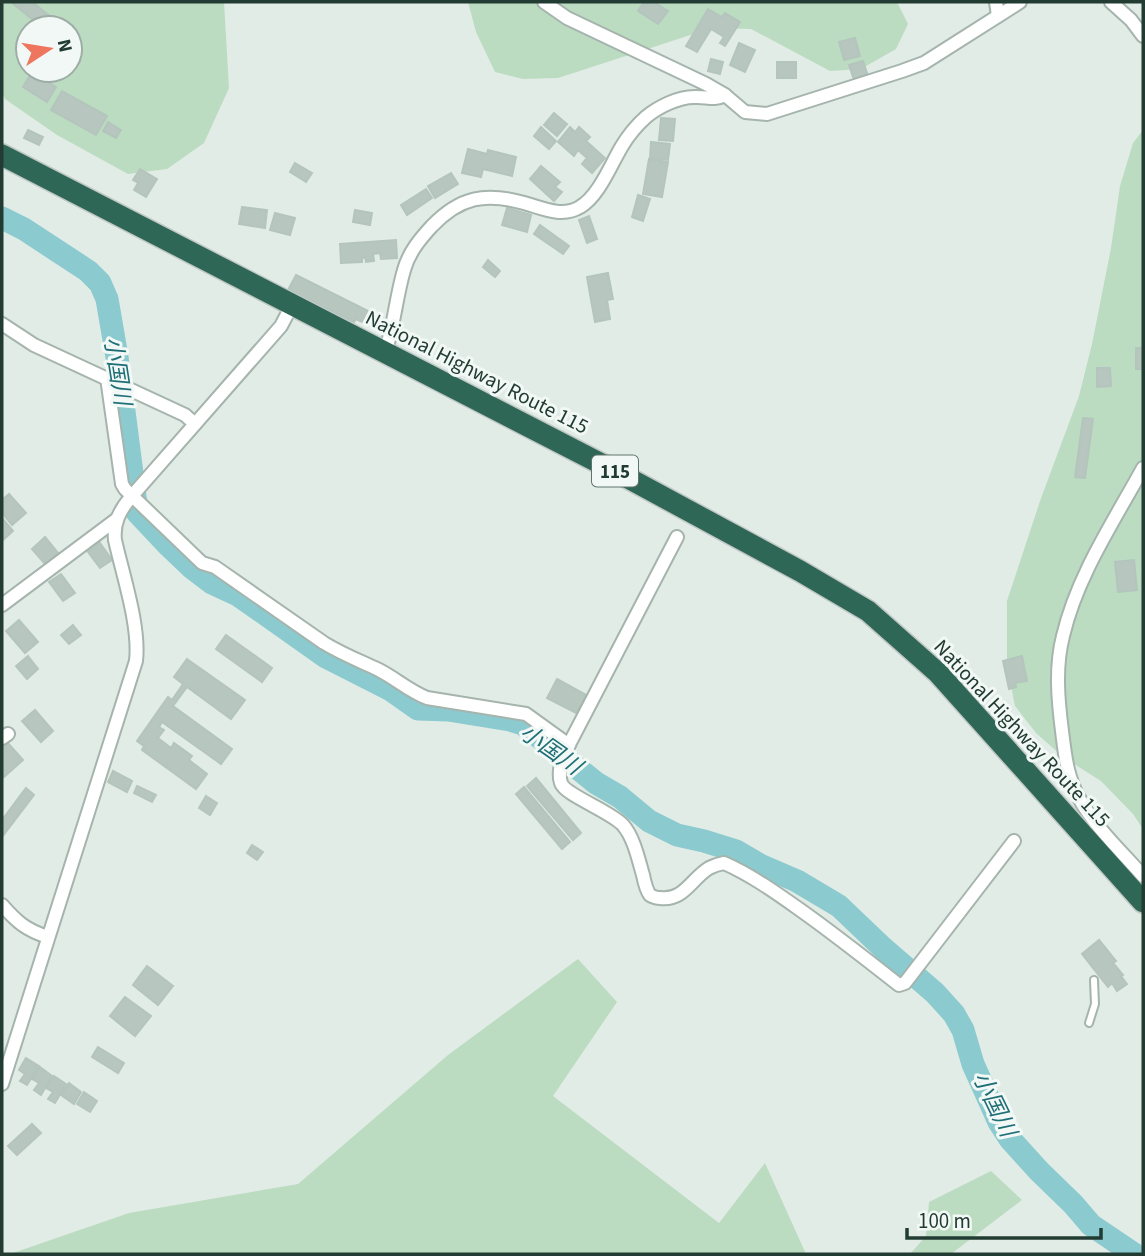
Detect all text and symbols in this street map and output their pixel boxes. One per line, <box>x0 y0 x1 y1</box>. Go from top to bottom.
north arrow <box>14 14 84 84</box>
text: N <box>50 37 79 55</box>
street label: National Highway Route 115 <box>360 303 594 441</box>
water label: 小国川 <box>96 334 140 411</box>
road number: 115 <box>592 456 638 486</box>
street label: National Highway Route 115 <box>927 633 1117 833</box>
water label: 小国川 <box>513 716 591 784</box>
water label: 小国川 <box>965 1066 1026 1145</box>
scale bar <box>907 1196 1101 1240</box>
text: 100 m <box>918 1206 971 1236</box>

